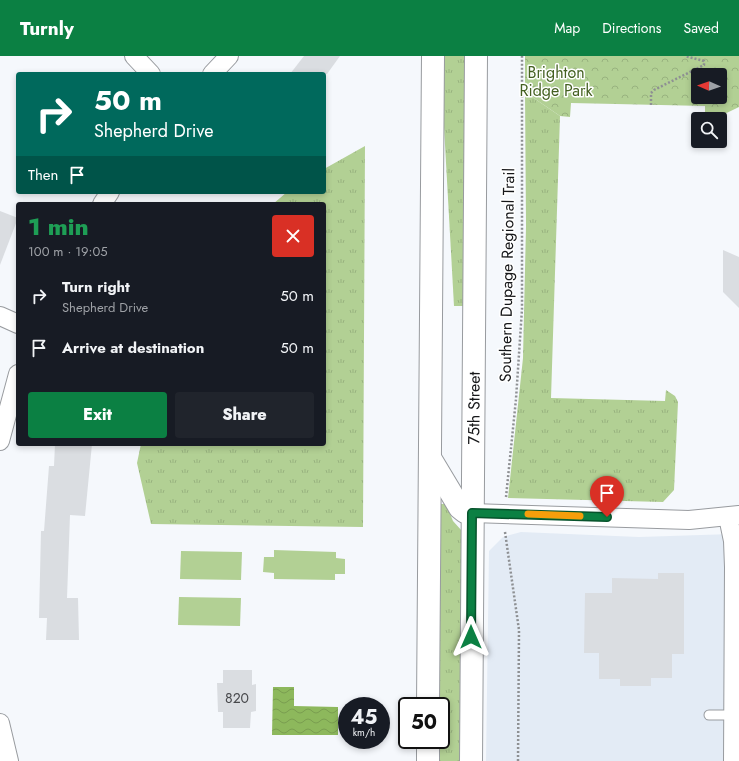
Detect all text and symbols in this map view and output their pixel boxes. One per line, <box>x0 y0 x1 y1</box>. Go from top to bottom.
text: Turnly <box>20 15 74 42</box>
text: Map <box>554 18 580 38</box>
text: Directions <box>602 18 662 38</box>
text: Saved <box>684 18 719 38</box>
park label: Brighton Ridge Park <box>520 61 593 102</box>
north arrow <box>691 68 727 104</box>
map controls <box>691 68 727 148</box>
text: 50 m <box>94 80 162 121</box>
icon: right <box>28 88 80 140</box>
button: search <box>691 112 727 148</box>
text: Shepherd Drive <box>94 118 213 144</box>
text: Then <box>28 164 58 186</box>
icon: arrive <box>66 164 88 186</box>
street label: Southern Dupage Regional Trail <box>494 168 520 382</box>
text: 1 min <box>28 209 89 244</box>
button: close <box>272 215 314 257</box>
text: 100 m · 19:05 <box>28 242 108 261</box>
text: Turn right <box>62 276 130 298</box>
icon: right <box>28 285 50 307</box>
text: 50 m <box>280 285 314 307</box>
text: Shepherd Drive <box>62 298 148 317</box>
icon: arrive <box>28 337 50 359</box>
text: Arrive at destination <box>62 337 204 359</box>
text: 50 m <box>280 337 314 359</box>
street label: 75th Street <box>462 371 485 444</box>
button: Exit <box>28 392 167 438</box>
button: Share <box>175 392 314 438</box>
pin <box>590 476 624 517</box>
icon: arrive <box>596 482 618 504</box>
position arrow <box>450 616 492 658</box>
house number: 820 <box>225 688 249 708</box>
speed limit sign: 50 <box>398 697 450 749</box>
text: 45 <box>351 703 377 732</box>
text: km/h <box>353 725 375 740</box>

